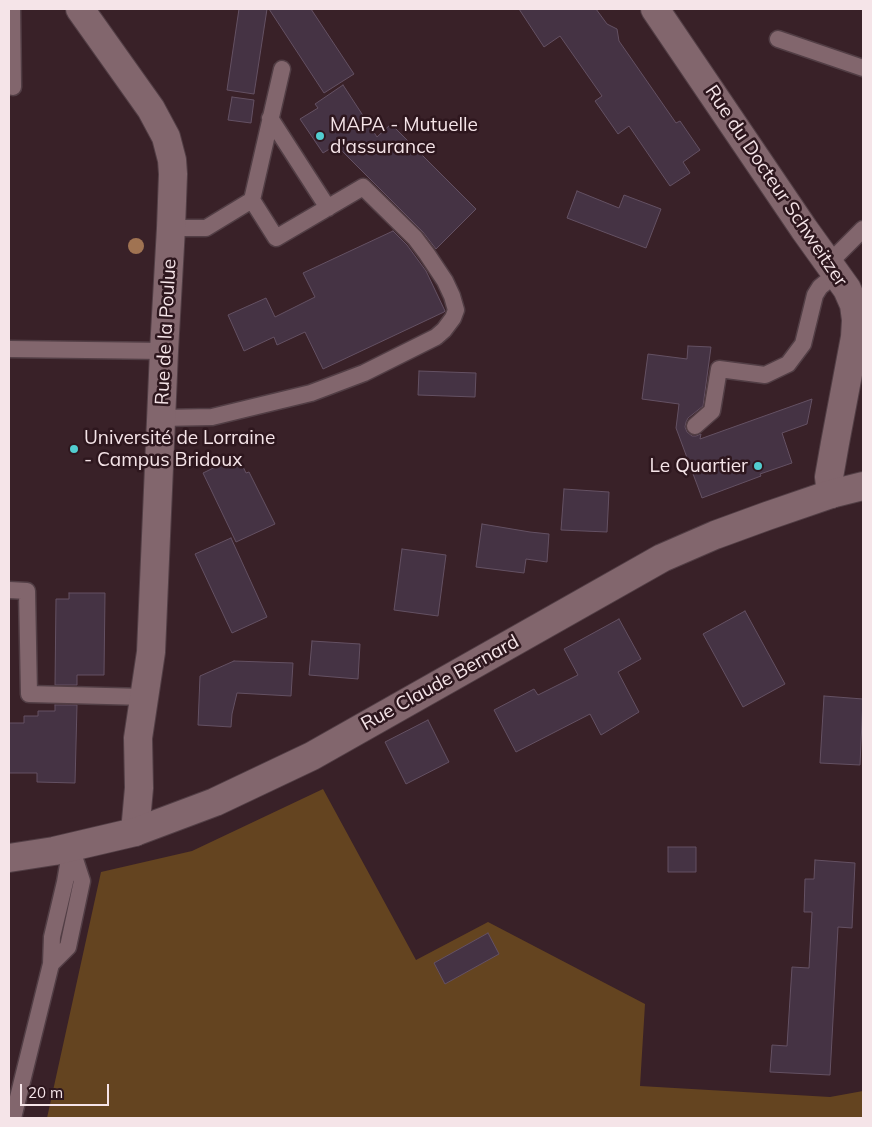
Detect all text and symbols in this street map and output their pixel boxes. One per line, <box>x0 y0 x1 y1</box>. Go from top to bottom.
street label: Rue du Docteur Schweitzer <box>700 81 852 291</box>
place label: MAPA - Mutuelle d'assurance <box>330 114 478 158</box>
marker: MAPA - Mutuelle d'assurance <box>314 130 326 142</box>
street label: Rue de la Poulue <box>151 258 181 406</box>
place label: Université de Lorraine - Campus Bridoux <box>84 427 275 471</box>
marker: Université de Lorraine - Campus Bridoux <box>68 443 80 455</box>
place label: Le Quartier <box>650 455 748 477</box>
marker: Le Quartier <box>752 460 764 472</box>
street label: Rue Claude Bernard <box>357 630 523 736</box>
scale bar <box>22 1074 111 1106</box>
text: 20 m <box>28 1083 63 1102</box>

